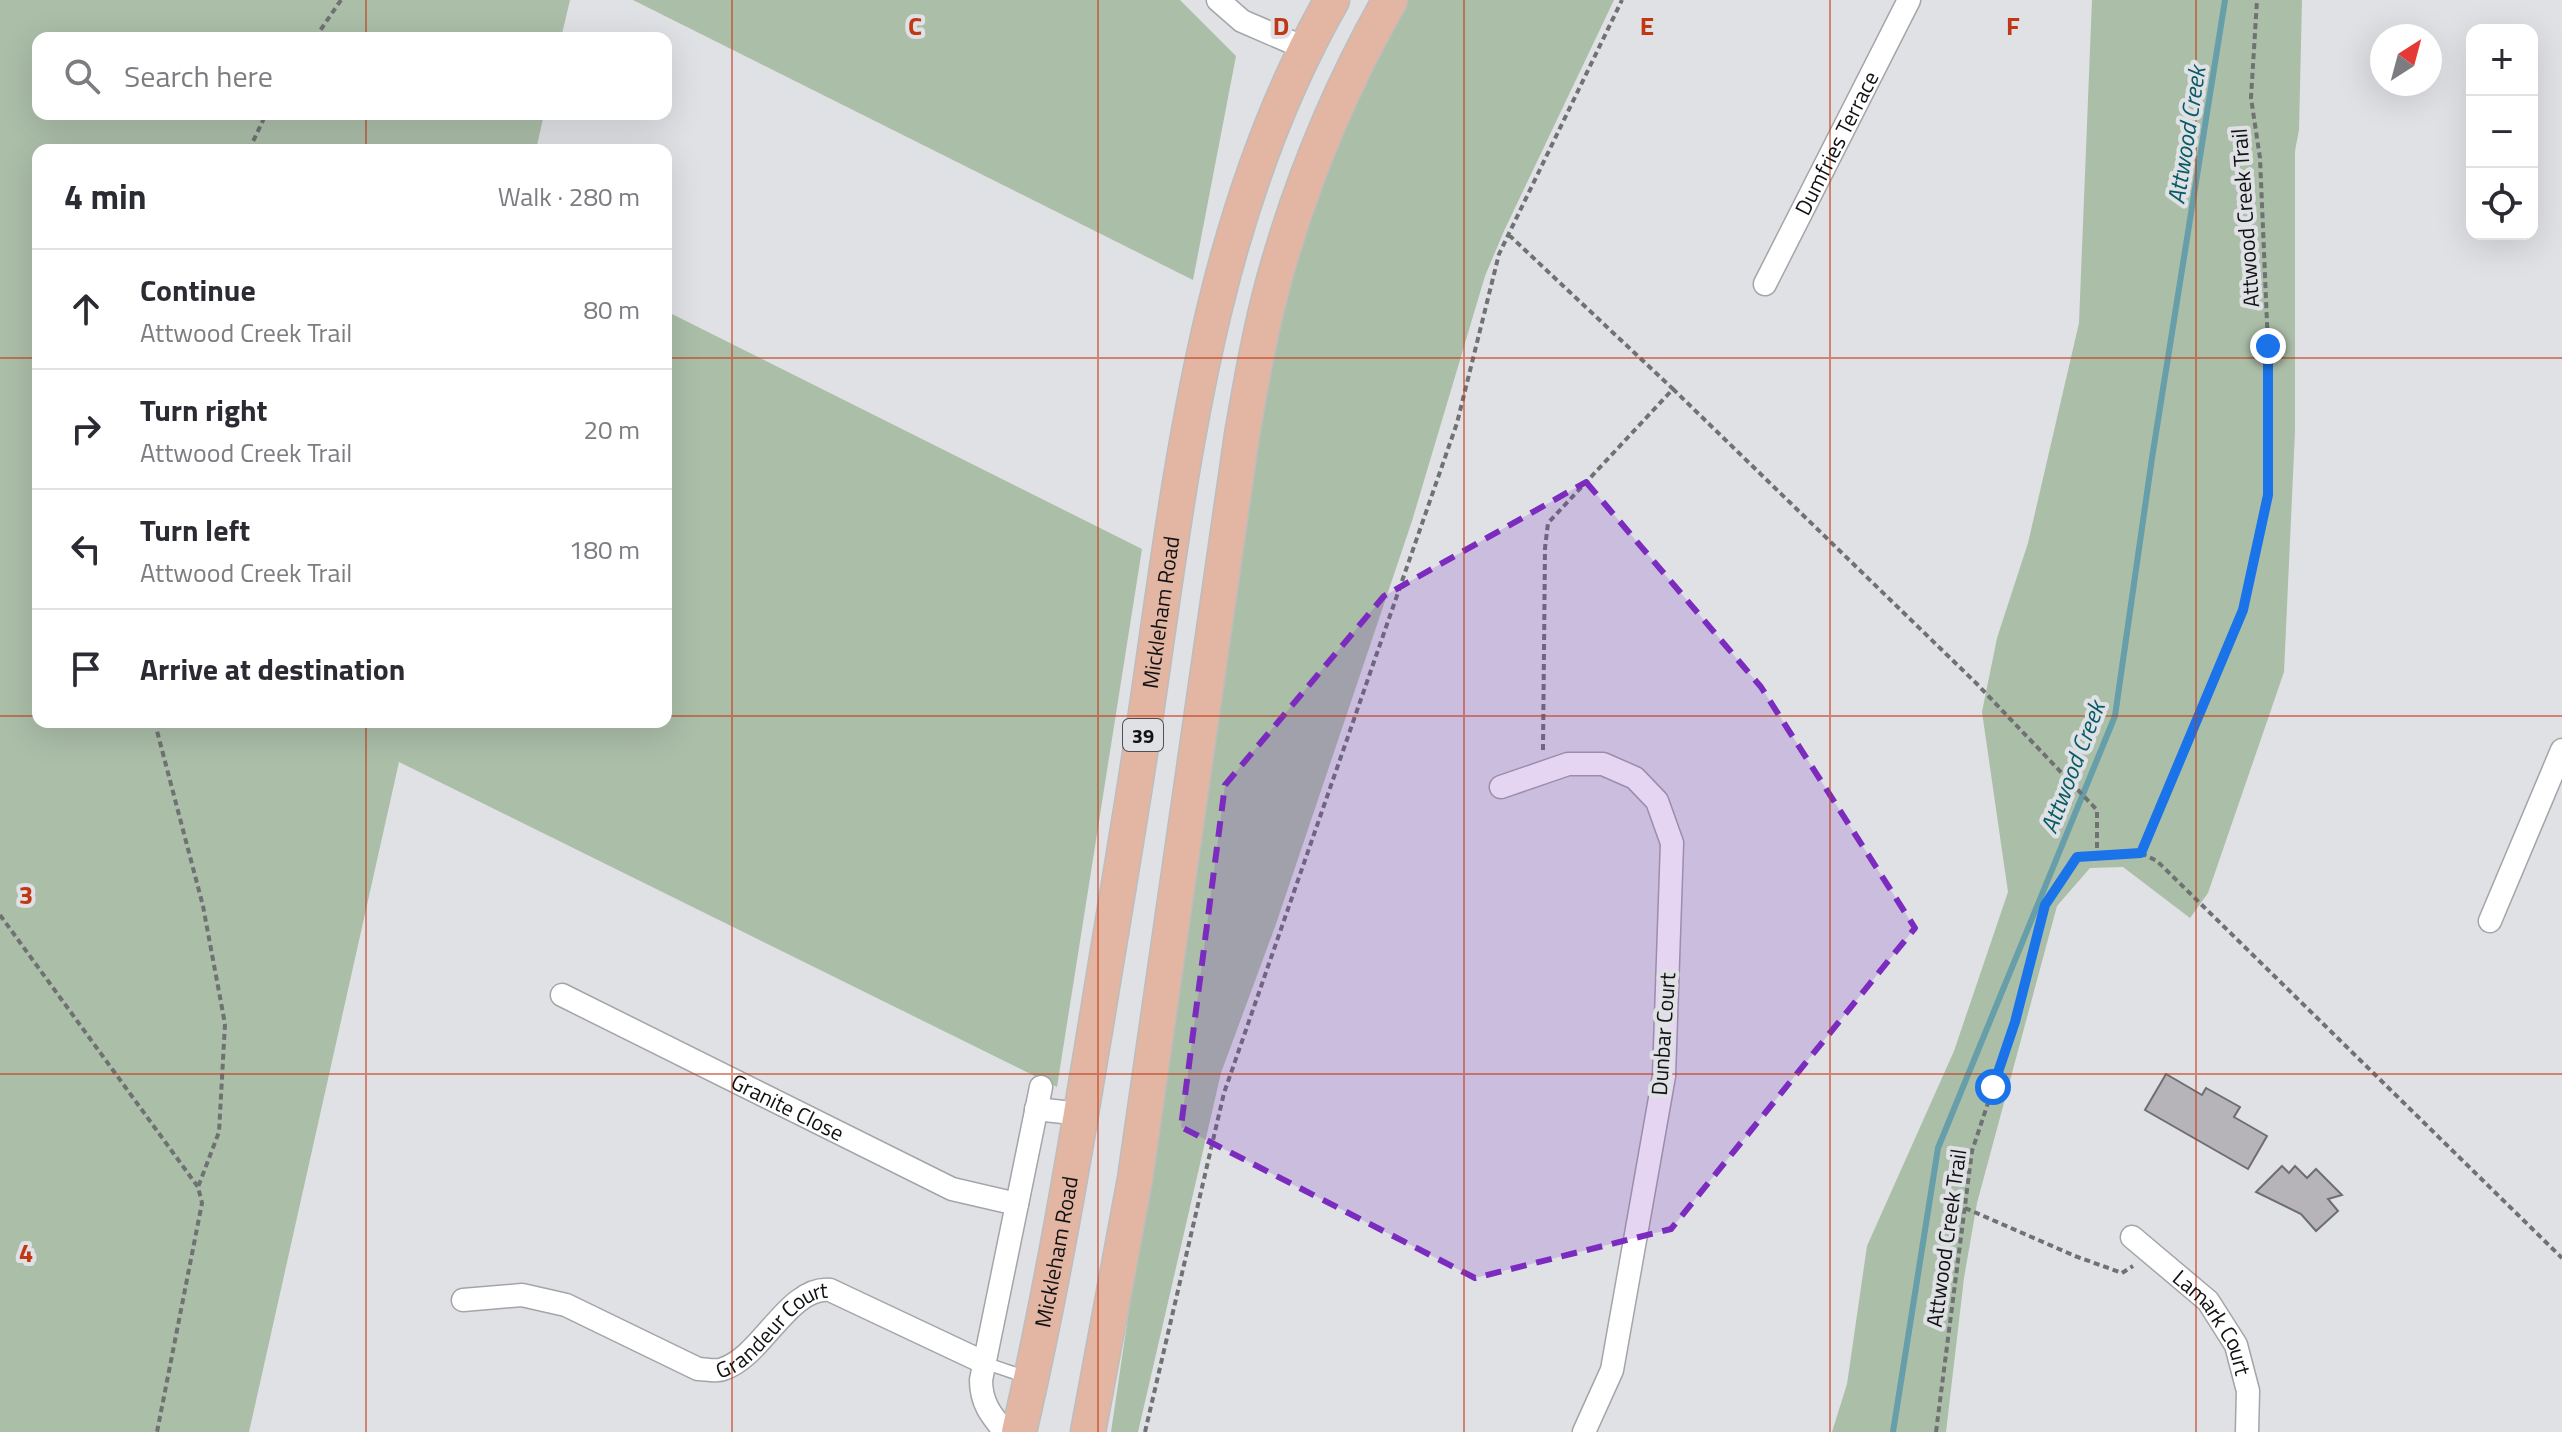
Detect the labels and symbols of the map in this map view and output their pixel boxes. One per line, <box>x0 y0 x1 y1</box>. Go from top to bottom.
text: C <box>908 6 922 45</box>
text: D <box>1273 6 1289 45</box>
text: E <box>1640 6 1654 45</box>
text: F <box>2006 6 2020 45</box>
north arrow <box>2370 24 2442 96</box>
water label: Attwood Creek <box>2157 60 2215 206</box>
street label: Dumfries Terrace <box>1786 65 1887 221</box>
street label: Attwood Creek Trail <box>2222 127 2268 309</box>
route end <box>2250 328 2286 364</box>
street label: Mickleham Road <box>1133 534 1188 691</box>
water label: Attwood Creek <box>2030 693 2115 838</box>
road number: 39 <box>1123 719 1163 751</box>
text: 3 <box>19 875 33 914</box>
street label: Dunbar Court <box>1642 971 1684 1097</box>
street label: Granite Close <box>725 1065 850 1150</box>
route start <box>1975 1069 2011 1105</box>
street label: Attwood Creek Trail <box>1917 1147 1975 1329</box>
street label: Mickleham Road <box>1025 1173 1087 1331</box>
text: 4 <box>19 1233 33 1272</box>
street label: Lamark Court <box>2165 1261 2260 1379</box>
street label: Grandeur Court <box>710 1273 829 1387</box>

